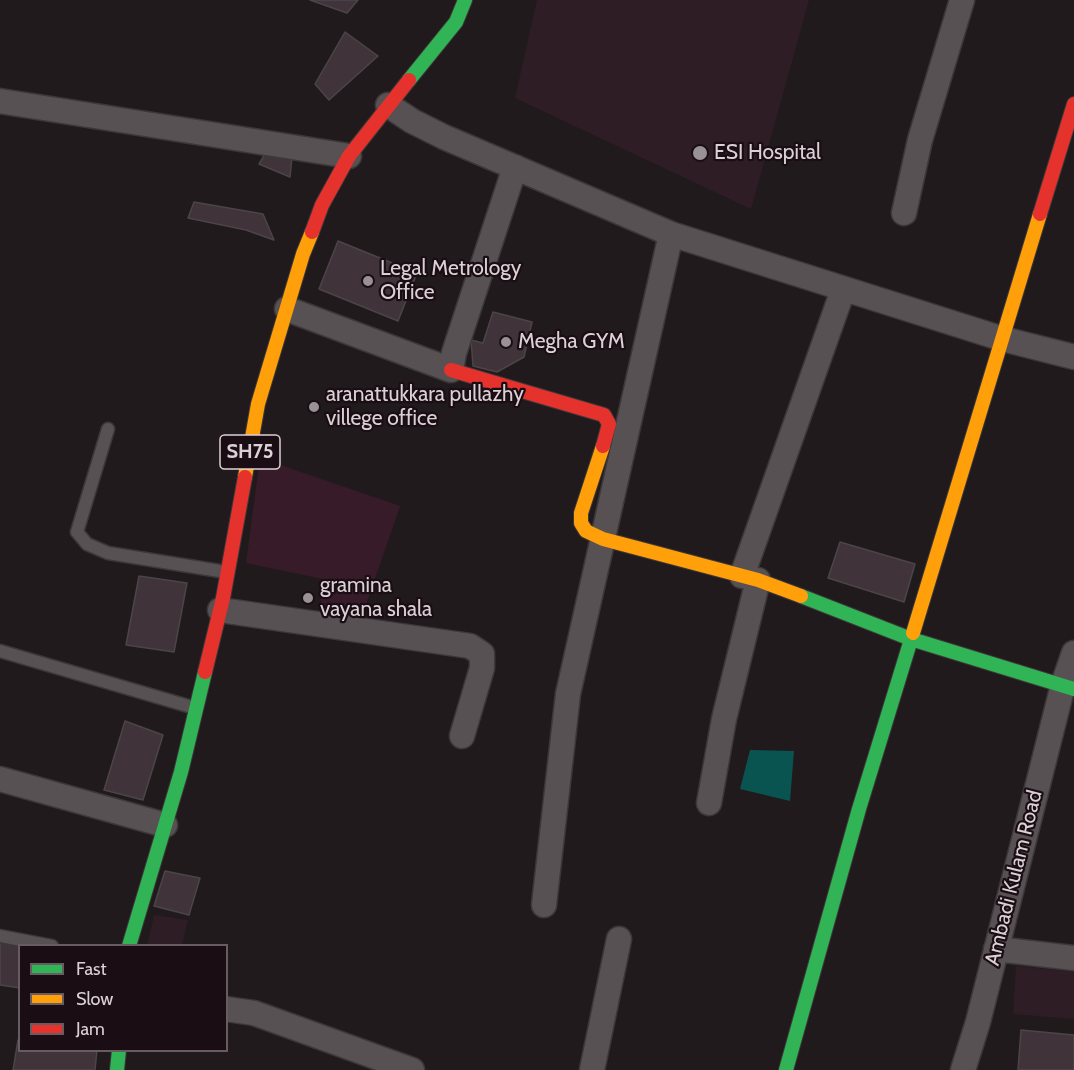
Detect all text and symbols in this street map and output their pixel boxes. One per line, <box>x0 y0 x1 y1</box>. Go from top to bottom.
place label: ESI Hospital <box>714 140 821 166</box>
marker: ESI Hospital <box>691 144 709 162</box>
place label: Legal Metrology Office <box>380 256 521 306</box>
marker: Legal Metrology Office <box>361 274 375 288</box>
place label: Megha GYM <box>518 329 625 355</box>
marker: Megha GYM <box>499 335 513 349</box>
place label: aranattukkara pullazhy villege office <box>326 382 524 432</box>
marker: aranattukkara pullazhy villege office <box>307 400 321 414</box>
road number: SH75 <box>220 435 280 469</box>
place label: gramina vayana shala <box>320 573 432 623</box>
marker: gramina vayana shala <box>301 591 315 605</box>
street label: Ambadi Kulam Road <box>980 788 1048 968</box>
legend <box>18 944 228 1052</box>
text: Fast <box>76 958 107 980</box>
text: Slow <box>76 988 113 1010</box>
text: Jam <box>76 1018 105 1040</box>

